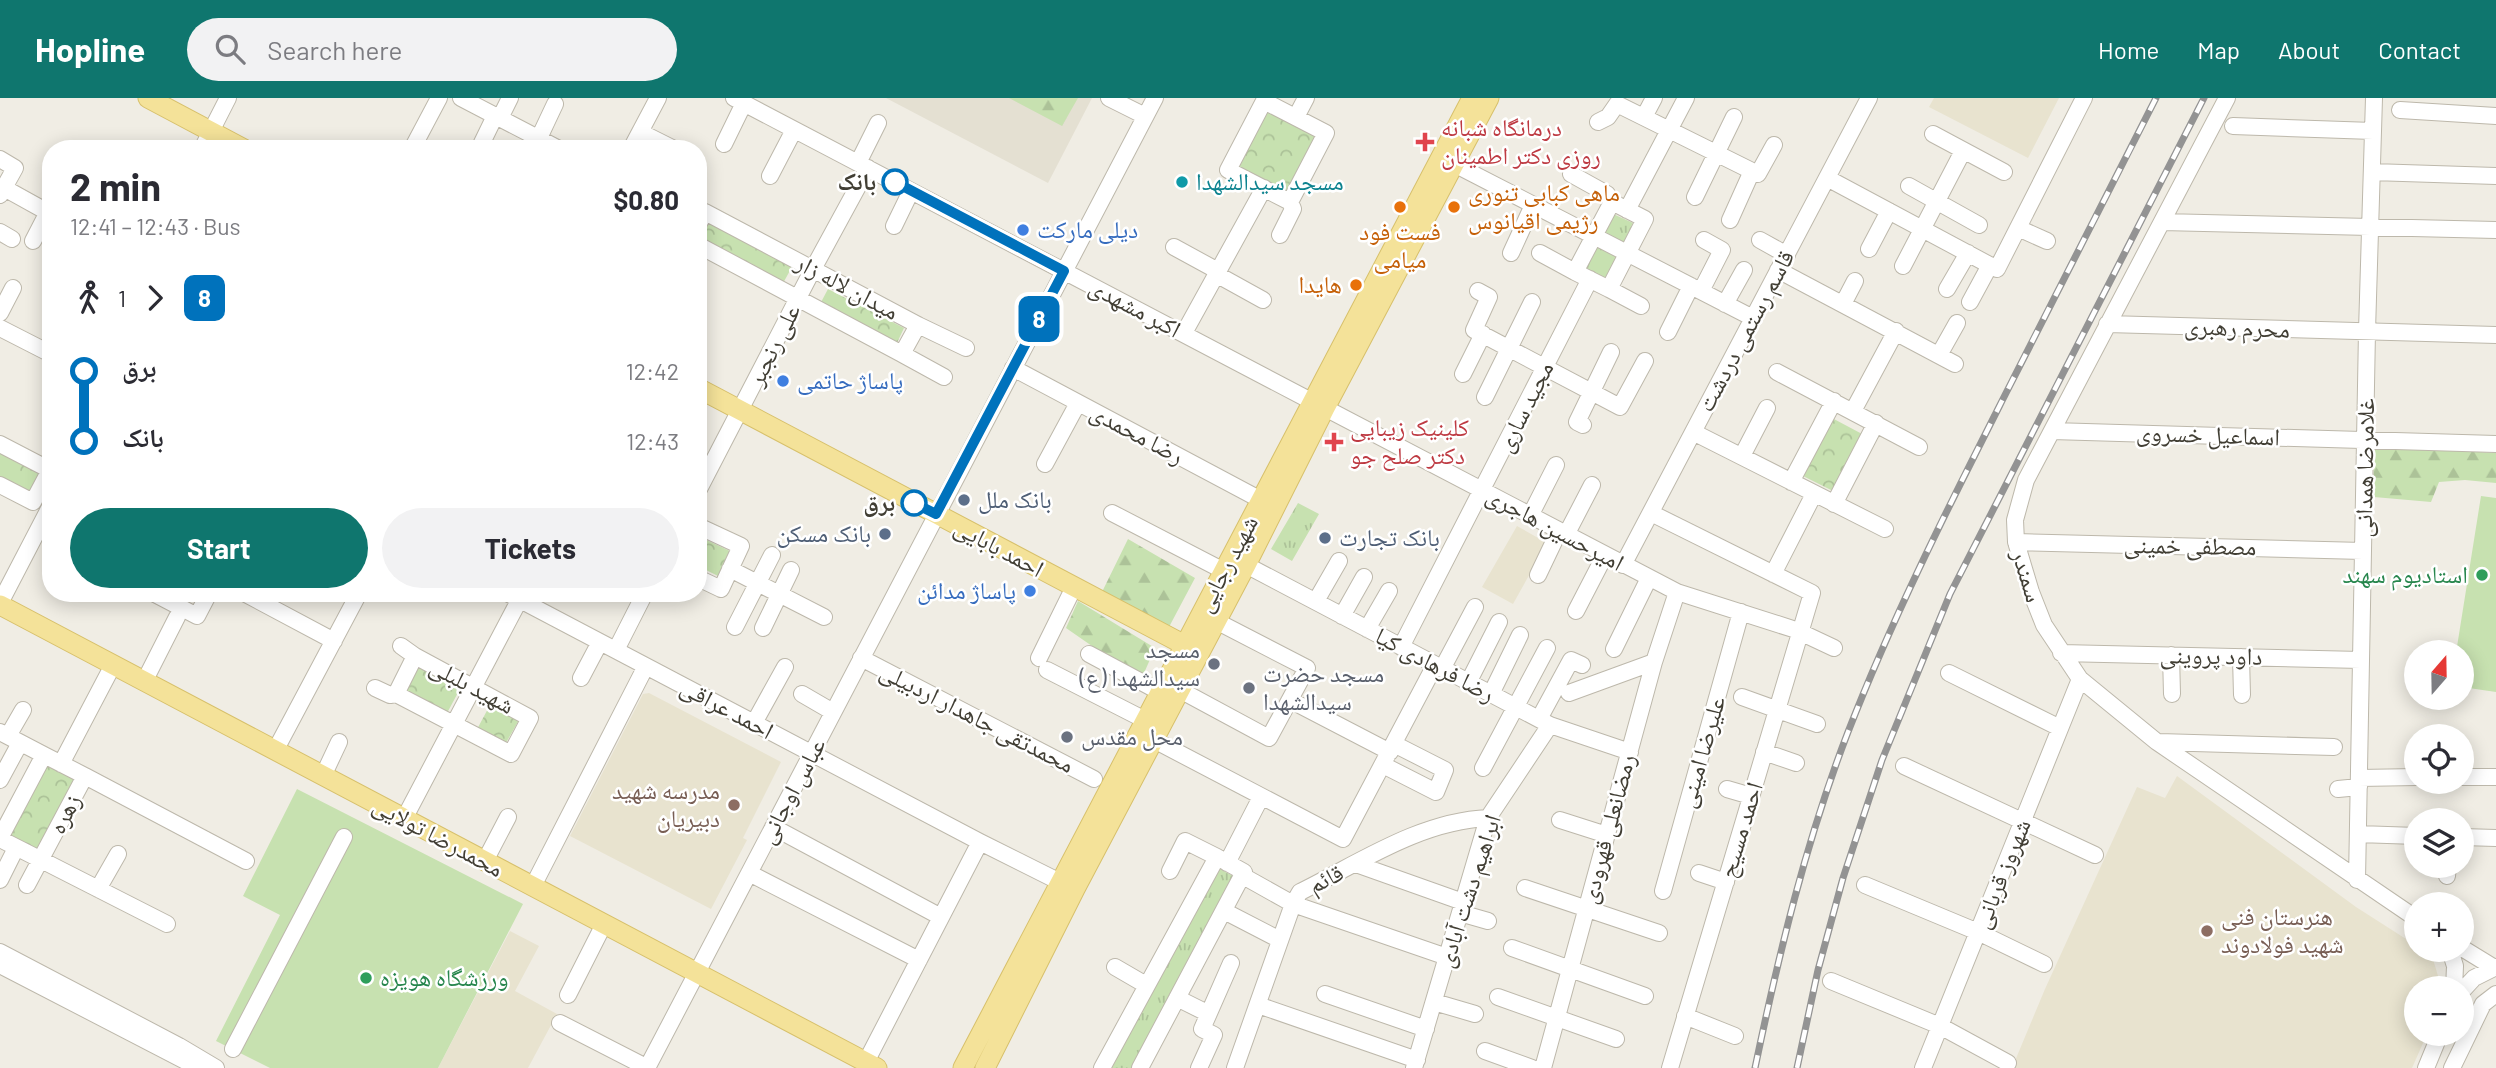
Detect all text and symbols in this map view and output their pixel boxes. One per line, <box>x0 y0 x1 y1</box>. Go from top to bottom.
search box <box>187 18 677 81</box>
text: Hopline <box>35 29 145 69</box>
icon: search <box>211 30 249 68</box>
text: Search here <box>267 34 402 65</box>
text: Home <box>2098 35 2159 64</box>
text: Map <box>2197 35 2240 64</box>
text: About <box>2278 35 2340 64</box>
text: Contact <box>2378 35 2461 64</box>
place label: درمانگاه شبانه روزی دکتر اطمینان <box>1441 112 1601 170</box>
marker: درمانگاه شبانه روزی دکتر اطمینان <box>1415 132 1435 152</box>
text: 2 min <box>70 163 161 209</box>
place label: بانک <box>837 166 876 196</box>
place label: مسجد سیدالشهدا <box>1196 166 1344 195</box>
marker: بانک <box>882 169 908 195</box>
marker: مسجد سیدالشهدا <box>1174 174 1190 190</box>
place label: ماهی کبابی تنوری رژیمی اقیانوس <box>1468 177 1620 235</box>
text: $0.80 <box>613 184 679 215</box>
marker: فست فود میامی <box>1392 199 1408 215</box>
marker: ماهی کبابی تنوری رژیمی اقیانوس <box>1446 199 1462 215</box>
text: 12:41 – 12:43 · Bus <box>70 212 241 240</box>
place label: دیلی مارکت <box>1037 214 1138 244</box>
place label: فست فود میامی <box>1359 216 1441 274</box>
marker: دیلی مارکت <box>1015 222 1031 238</box>
street label: قاسم رستمی دردشت <box>1690 245 1802 417</box>
street label: میدان لاله زار <box>790 246 904 326</box>
place label: هایدا <box>1298 269 1342 298</box>
street label: اکبر مشهدی <box>1085 271 1186 344</box>
marker: هایدا <box>1348 277 1364 293</box>
icon: walk <box>70 279 108 317</box>
icon: forward <box>136 279 174 317</box>
text: 8 <box>198 283 211 312</box>
text: 1 <box>118 284 126 312</box>
line badge: 8 <box>1016 296 1062 342</box>
street label: علی رنجبر <box>739 299 806 391</box>
text: 8 <box>1033 304 1045 333</box>
street label: محرم رهبری <box>2183 310 2291 346</box>
text: برق <box>122 351 156 382</box>
street label: مجید ساری <box>1489 356 1560 457</box>
text: 12:42 <box>626 357 679 385</box>
place label: پاساژ حاتمی <box>797 365 903 395</box>
marker: پاساژ حاتمی <box>775 373 791 389</box>
street label: رضا محمدی <box>1085 396 1190 470</box>
street label: غلامرضا همدانی <box>2348 398 2380 538</box>
place label: کلینیک زیبایی دکتر صلح جو <box>1350 412 1469 471</box>
street label: اسماعیل خسروی <box>2135 416 2281 452</box>
text: بانک <box>122 421 164 452</box>
text: 12:43 <box>626 427 679 455</box>
marker: کلینیک زیبایی دکتر صلح جو <box>1324 432 1344 452</box>
street label: امیرحسین هاجری <box>1481 479 1629 577</box>
place label: بانک ملل <box>978 484 1052 514</box>
place label: برق <box>863 487 895 517</box>
marker: برق <box>901 490 927 516</box>
marker: بانک ملل <box>956 492 972 508</box>
button: Start <box>70 508 368 588</box>
button: Tickets <box>382 508 679 588</box>
street label: شهید رجایی <box>1188 510 1264 617</box>
street label: احمد بابایی <box>950 511 1049 583</box>
place label: بانک مسکن <box>776 518 871 548</box>
place label: بانک تجارت <box>1339 522 1440 552</box>
marker: بانک مسکن <box>877 526 893 542</box>
street label: مصطفی خمینی <box>2123 529 2257 561</box>
marker: بانک تجارت <box>1317 530 1333 546</box>
street label: سمندر <box>2006 545 2050 605</box>
place label: استادیوم سهند <box>2343 559 2468 591</box>
marker: استادیوم سهند <box>2474 567 2490 583</box>
place label: پاساژ مدائن <box>917 575 1016 605</box>
marker: پاساژ مدائن <box>1022 583 1038 599</box>
street label: رضا فرهادی کیا <box>1370 620 1500 708</box>
place label: مسجد سیدالشهدا (ع) <box>1078 634 1200 693</box>
street label: داود پروینی <box>2160 639 2263 671</box>
north arrow <box>2404 640 2474 710</box>
map controls <box>2404 640 2474 1046</box>
street label: شهید بلبلی <box>425 650 520 720</box>
street label: محمدتقی جاهدار اردبیلی <box>875 655 1080 779</box>
marker: مسجد سیدالشهدا (ع) <box>1206 656 1222 672</box>
place label: مسجد حضرت سیدالشهدا <box>1263 658 1384 715</box>
street label: احمد عراقی <box>676 671 779 745</box>
marker: مسجد حضرت سیدالشهدا <box>1241 680 1257 696</box>
street label: علیرضا امینی <box>1671 692 1731 811</box>
place label: محل مقدس <box>1081 721 1183 751</box>
button: locate <box>2404 724 2474 794</box>
marker: محل مقدس <box>1059 729 1075 745</box>
street label: عباس اوجانی <box>751 732 832 849</box>
street label: رمضانعلی قهرودی <box>1573 751 1641 907</box>
place label: مدرسه شهید دبیریان <box>612 775 720 833</box>
street label: احمد مسیح <box>1711 778 1770 882</box>
street label: زهره <box>41 788 86 838</box>
street label: محمدرضا تولایی <box>368 789 509 883</box>
marker: مدرسه شهید دبیریان <box>726 797 742 813</box>
button: layers <box>2404 808 2474 878</box>
street label: ابراهیم دشت آبادی <box>1429 810 1509 972</box>
street label: شهروز قربانی <box>1966 814 2037 933</box>
street label: قائم <box>1303 857 1349 901</box>
button: + <box>2404 892 2474 962</box>
place label: هنرستان فنی شهید فولادوند <box>2221 901 2344 958</box>
marker: هنرستان فنی شهید فولادوند <box>2199 923 2215 939</box>
place label: ورزشگاه هویزه <box>380 962 508 991</box>
marker: ورزشگاه هویزه <box>358 970 374 986</box>
button: − <box>2404 976 2474 1046</box>

